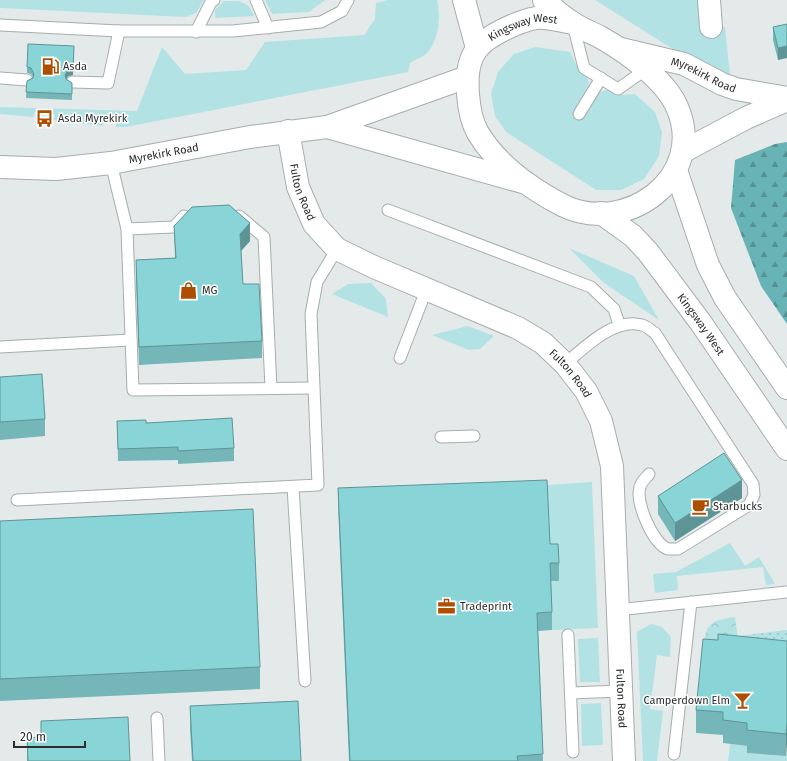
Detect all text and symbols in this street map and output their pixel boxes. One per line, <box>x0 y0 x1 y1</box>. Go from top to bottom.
street label: Kingsway West <box>485 11 558 44</box>
street label: Myrekirk Road <box>670 55 738 95</box>
fuel station icon: Asda <box>40 56 60 76</box>
place label: Asda <box>63 60 87 73</box>
bus stop icon: Asda Myrekirk <box>35 108 55 128</box>
place label: Asda Myrekirk <box>58 112 128 125</box>
street label: Myrekirk Road <box>128 140 200 166</box>
street label: Fulton Road <box>287 163 318 223</box>
shop icon: MG <box>179 280 199 300</box>
place label: MG <box>202 284 217 297</box>
street label: Kingsway West <box>675 291 727 358</box>
street label: Fulton Road <box>547 346 595 400</box>
cafe icon: Starbucks <box>690 496 710 516</box>
place label: Starbucks <box>713 500 762 513</box>
office icon: Tradeprint <box>437 596 457 616</box>
place label: Tradeprint <box>460 600 512 613</box>
street label: Fulton Road <box>614 668 629 729</box>
bar icon: Camperdown Elm <box>733 690 753 710</box>
place label: Camperdown Elm <box>643 694 730 707</box>
scale bar <box>14 723 85 749</box>
text: 20 m <box>20 730 46 744</box>

